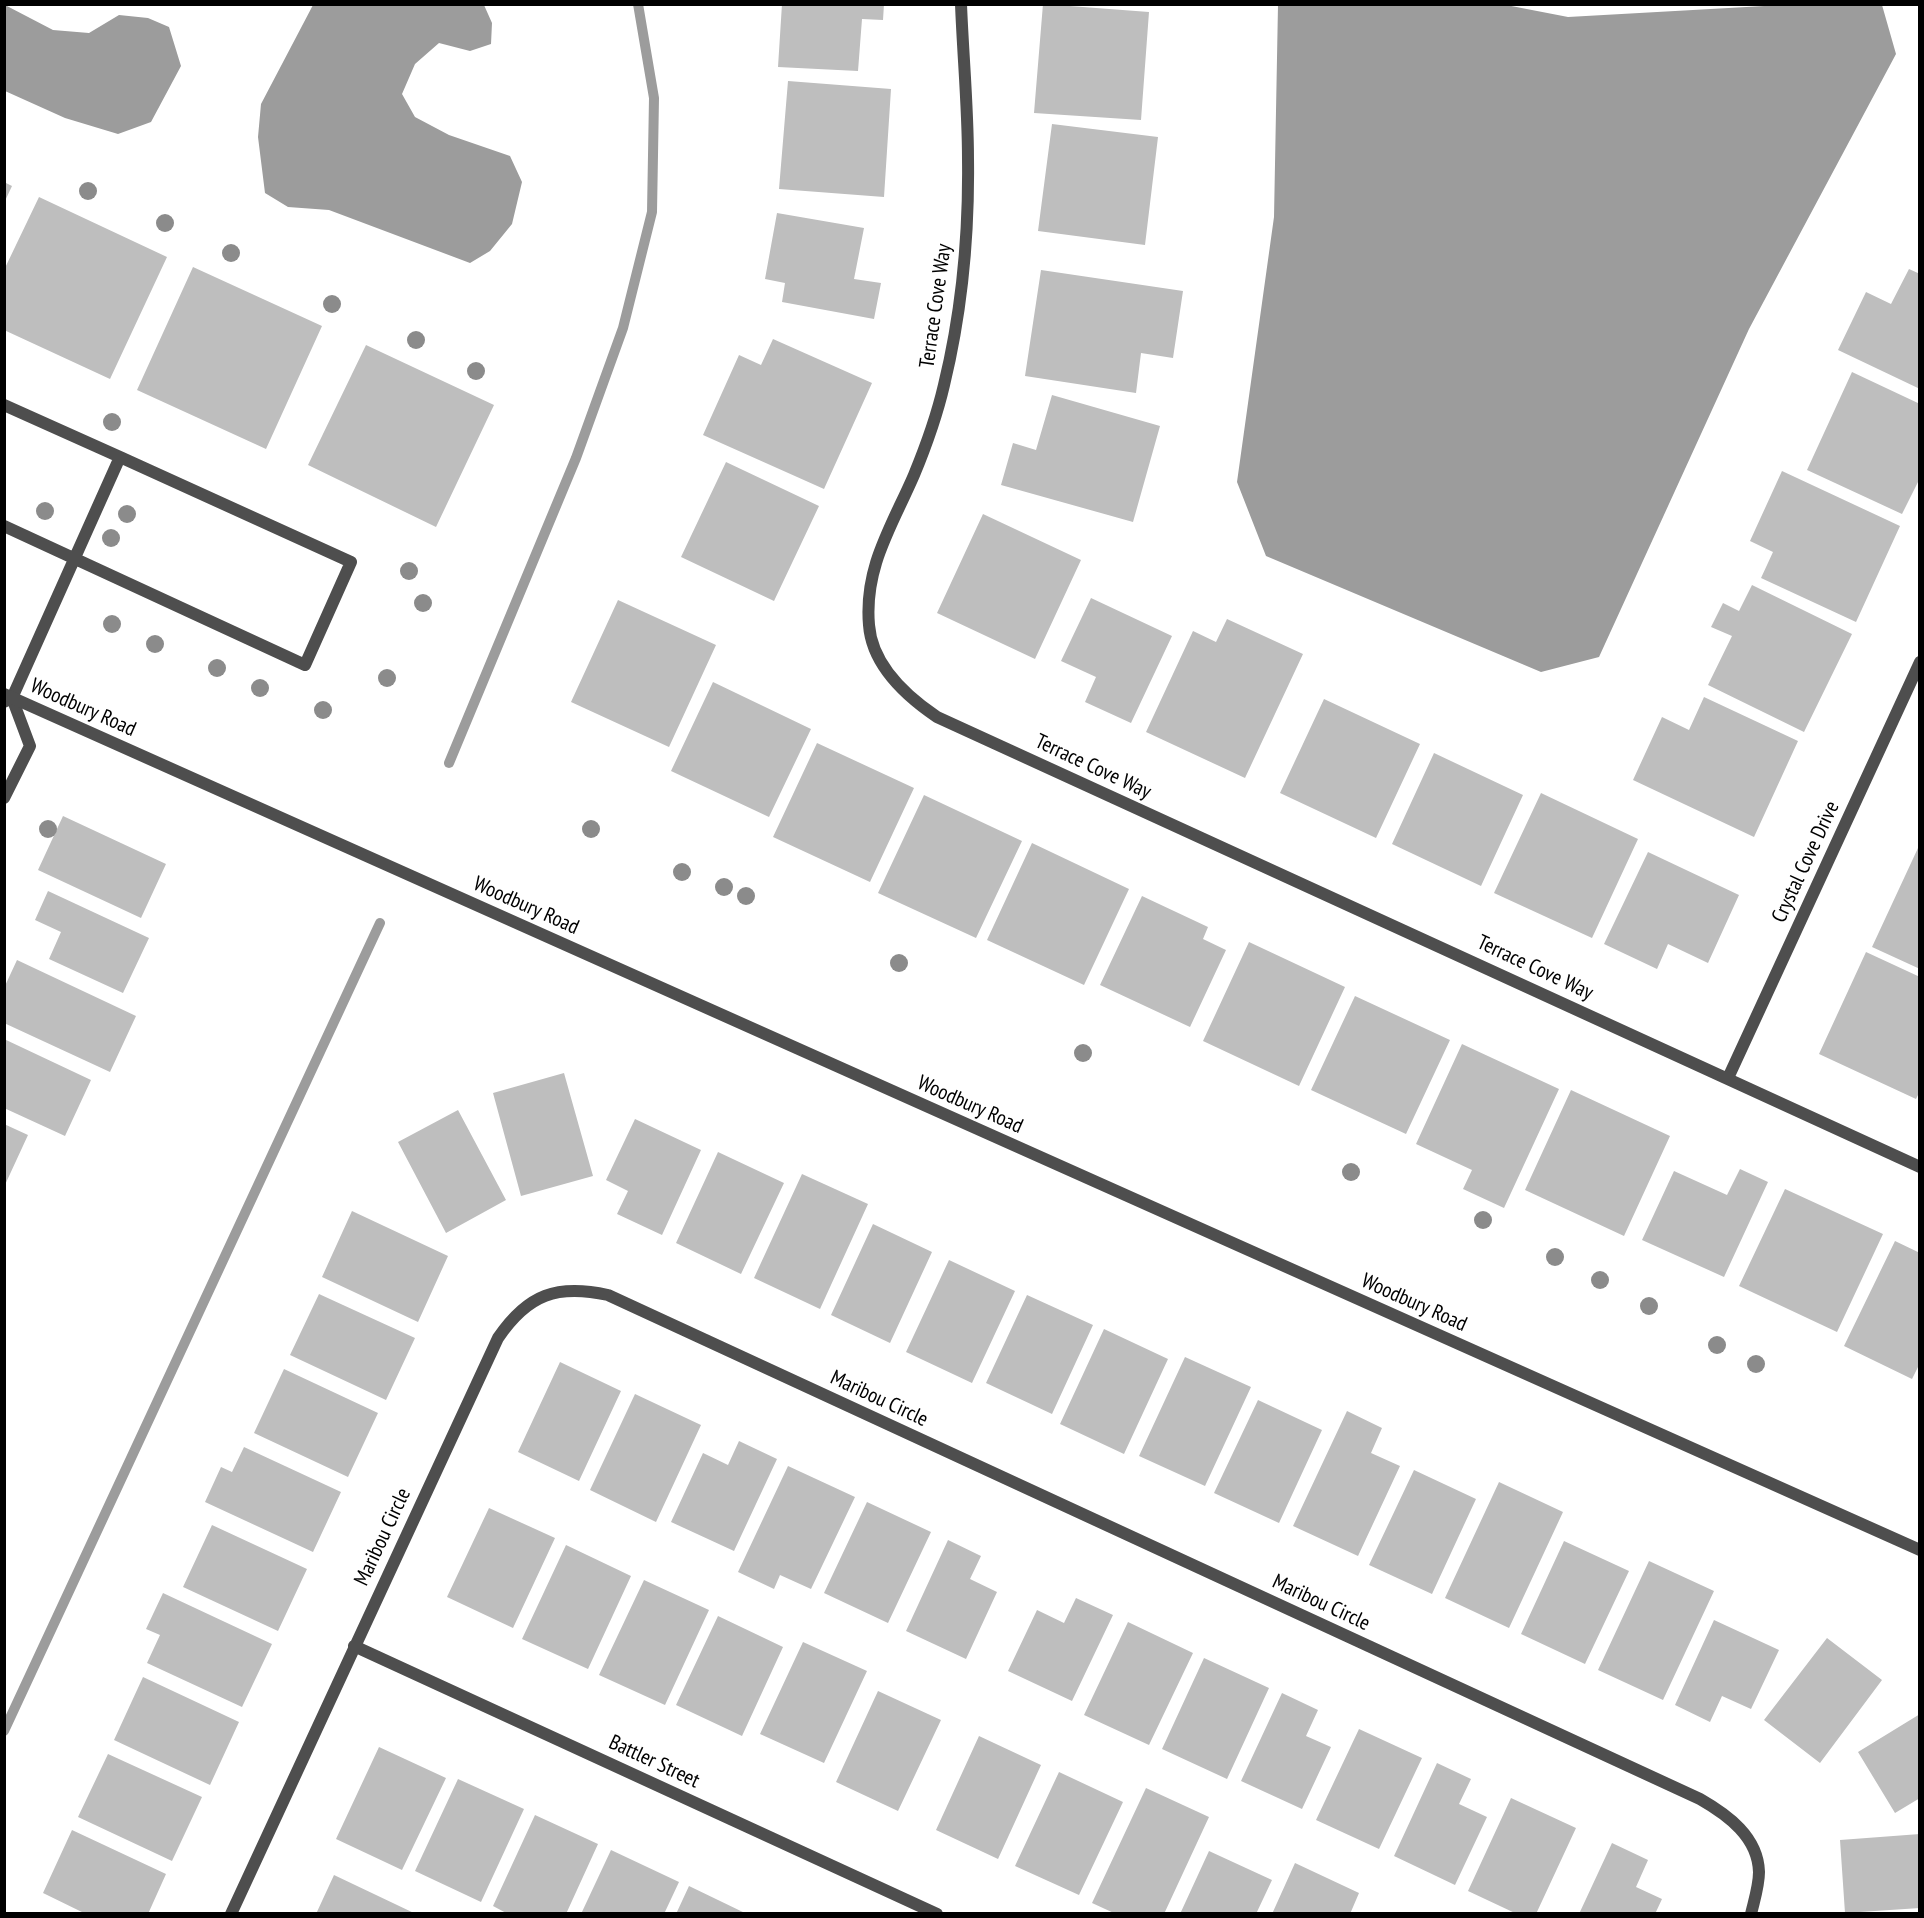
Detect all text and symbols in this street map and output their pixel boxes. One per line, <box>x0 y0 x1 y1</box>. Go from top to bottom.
street label: Terrace Cove Way <box>915 242 957 370</box>
street label: Woodbury Road <box>26 674 140 742</box>
street label: Terrace Cove Way <box>1031 729 1155 805</box>
street label: Crystal Cove Drive <box>1767 797 1845 927</box>
street label: Woodbury Road <box>469 872 583 940</box>
street label: Terrace Cove Way <box>1473 930 1597 1006</box>
street label: Woodbury Road <box>913 1071 1027 1139</box>
street label: Woodbury Road <box>1357 1269 1471 1337</box>
street label: Maribou Circle <box>826 1365 932 1433</box>
street label: Maribou Circle <box>349 1484 417 1590</box>
street label: Maribou Circle <box>1268 1569 1374 1637</box>
street label: Battler Street <box>605 1730 703 1794</box>

